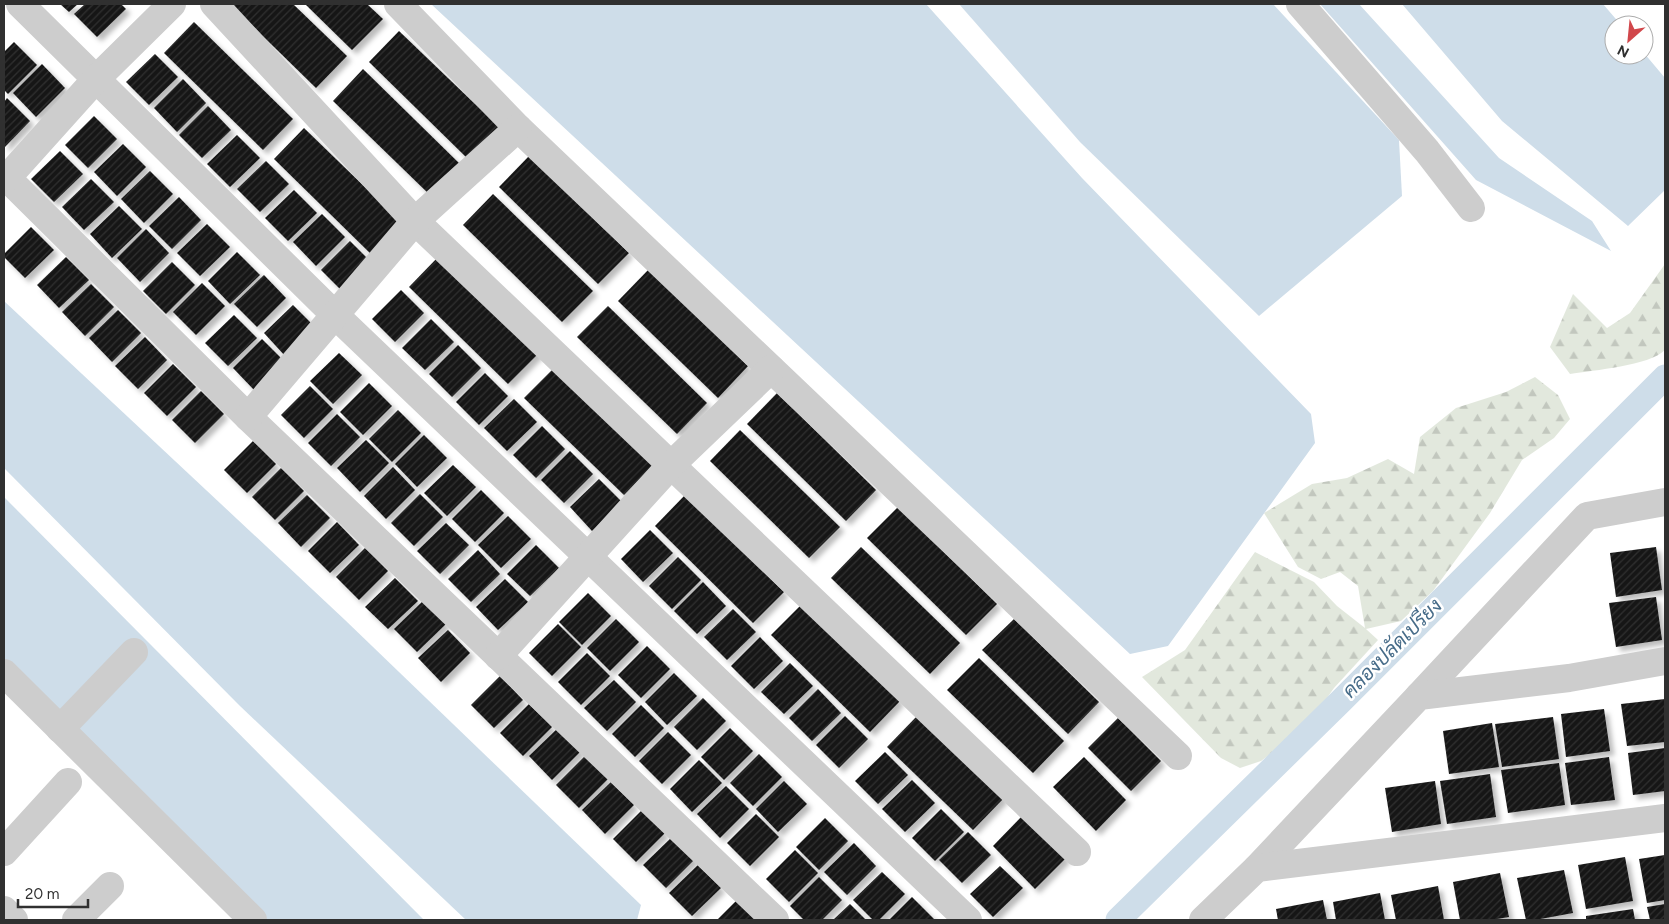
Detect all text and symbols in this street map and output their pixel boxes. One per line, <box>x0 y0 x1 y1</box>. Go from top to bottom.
north arrow <box>1604 15 1654 65</box>
text: N <box>1615 41 1632 61</box>
water label: คลองปลัดเปรียง <box>1337 593 1447 703</box>
scale bar <box>18 876 88 908</box>
text: 20 m <box>25 885 59 903</box>

